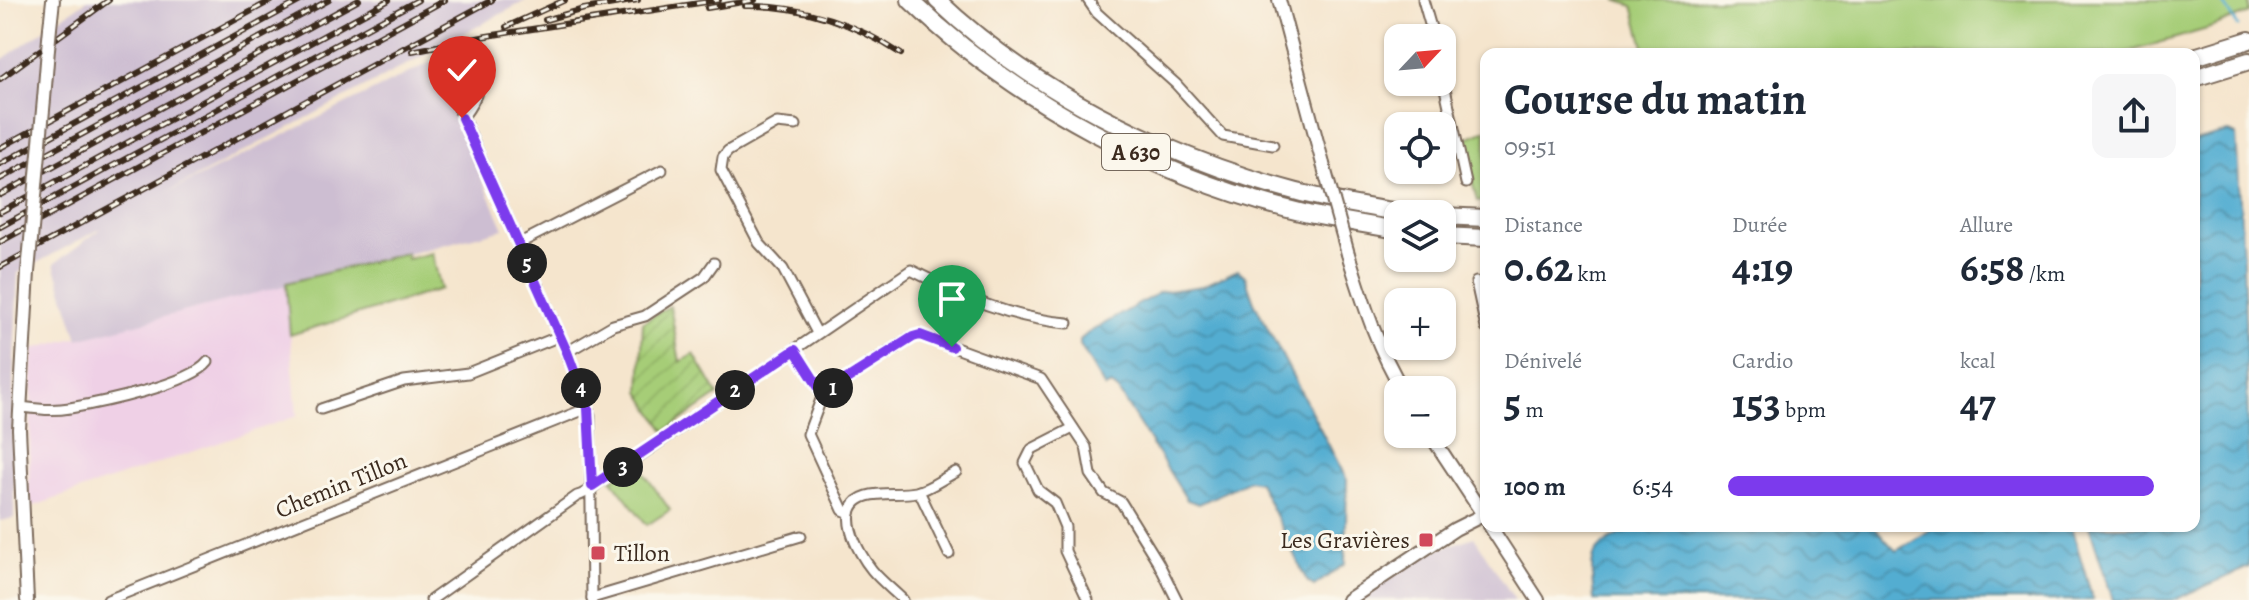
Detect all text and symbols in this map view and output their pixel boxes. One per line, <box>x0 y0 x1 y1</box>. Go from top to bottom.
north arrow <box>1384 24 1456 96</box>
map controls <box>1384 24 1456 448</box>
pin <box>428 36 496 118</box>
icon: check <box>440 48 484 92</box>
text: Course du matin <box>1504 69 1807 129</box>
button: share <box>2092 74 2176 158</box>
button: locate <box>1384 112 1456 184</box>
text: 09:51 <box>1504 129 1556 164</box>
road number: A 630 <box>1102 134 1170 170</box>
button: layers <box>1384 200 1456 272</box>
text: Distance <box>1504 210 1583 240</box>
text: Durée <box>1732 210 1787 240</box>
text: Allure <box>1960 210 2013 240</box>
text: 0.62 <box>1504 240 1573 295</box>
text: 4:19 <box>1732 240 1793 295</box>
text: 6:58 <box>1960 240 2024 295</box>
pin: 5 <box>507 243 547 283</box>
text: 5 <box>522 248 532 278</box>
text: km <box>1573 259 1607 289</box>
text: /km <box>2024 259 2065 289</box>
pin <box>918 265 986 347</box>
icon: arrive <box>930 277 974 321</box>
button: + <box>1384 288 1456 360</box>
text: Dénivelé <box>1504 346 1582 376</box>
text: Cardio <box>1732 346 1793 376</box>
text: kcal <box>1960 346 1995 376</box>
pin: 4 <box>561 368 601 408</box>
pin: 1 <box>813 368 853 408</box>
pin: 2 <box>715 370 755 410</box>
text: 4 <box>576 373 586 403</box>
text: 1 <box>829 373 837 403</box>
text: 2 <box>730 375 740 405</box>
button: − <box>1384 376 1456 448</box>
text: 5 <box>1504 376 1521 431</box>
text: 153 <box>1732 376 1781 431</box>
text: 47 <box>1960 376 1996 431</box>
text: m <box>1521 395 1544 425</box>
text: bpm <box>1781 395 1826 425</box>
street label: Chemin Tillon <box>270 444 412 526</box>
pin: 3 <box>603 447 643 487</box>
text: 3 <box>618 452 628 482</box>
text: 100 m <box>1504 469 1566 504</box>
text: 6:54 <box>1632 469 1673 504</box>
place label: Les Gravières <box>1280 524 1410 556</box>
marker: Les Gravières <box>1417 531 1435 549</box>
place label: Tillon <box>614 537 670 569</box>
marker: Tillon <box>589 544 607 562</box>

